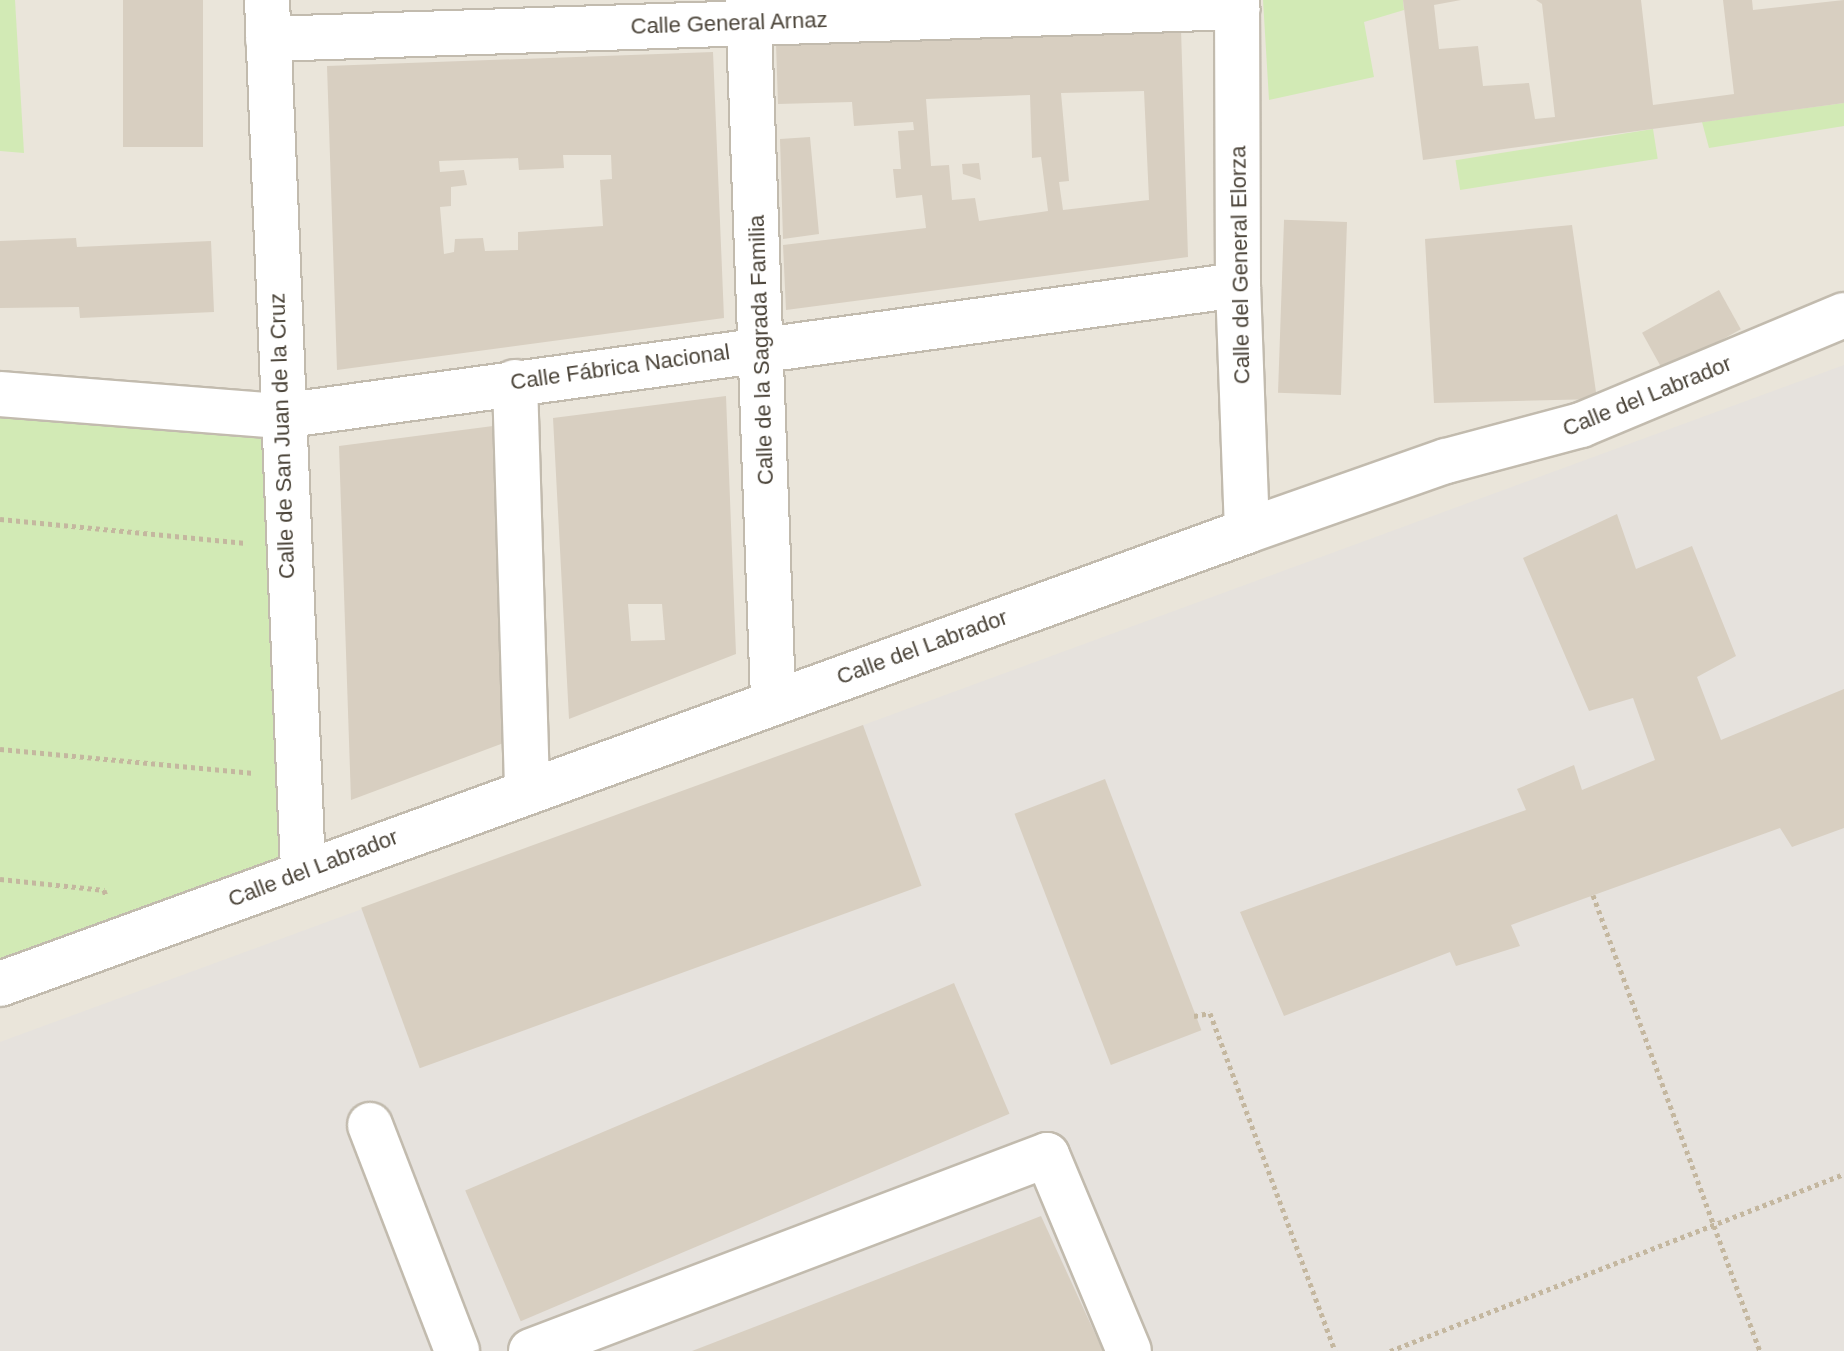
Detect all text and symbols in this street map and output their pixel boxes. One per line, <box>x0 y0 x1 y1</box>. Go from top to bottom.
street label: Calle General Arnaz <box>630 6 828 40</box>
street label: Calle del General Elorza <box>1225 146 1255 384</box>
street label: Calle de la Sagrada Familia <box>743 214 779 486</box>
street label: Calle de San Juan de la Cruz <box>264 293 300 579</box>
street label: Calle Fábrica Nacional <box>509 339 731 395</box>
street label: Calle del Labrador <box>1559 350 1735 442</box>
street label: Calle del Labrador <box>833 604 1011 690</box>
street label: Calle del Labrador <box>224 823 402 913</box>

